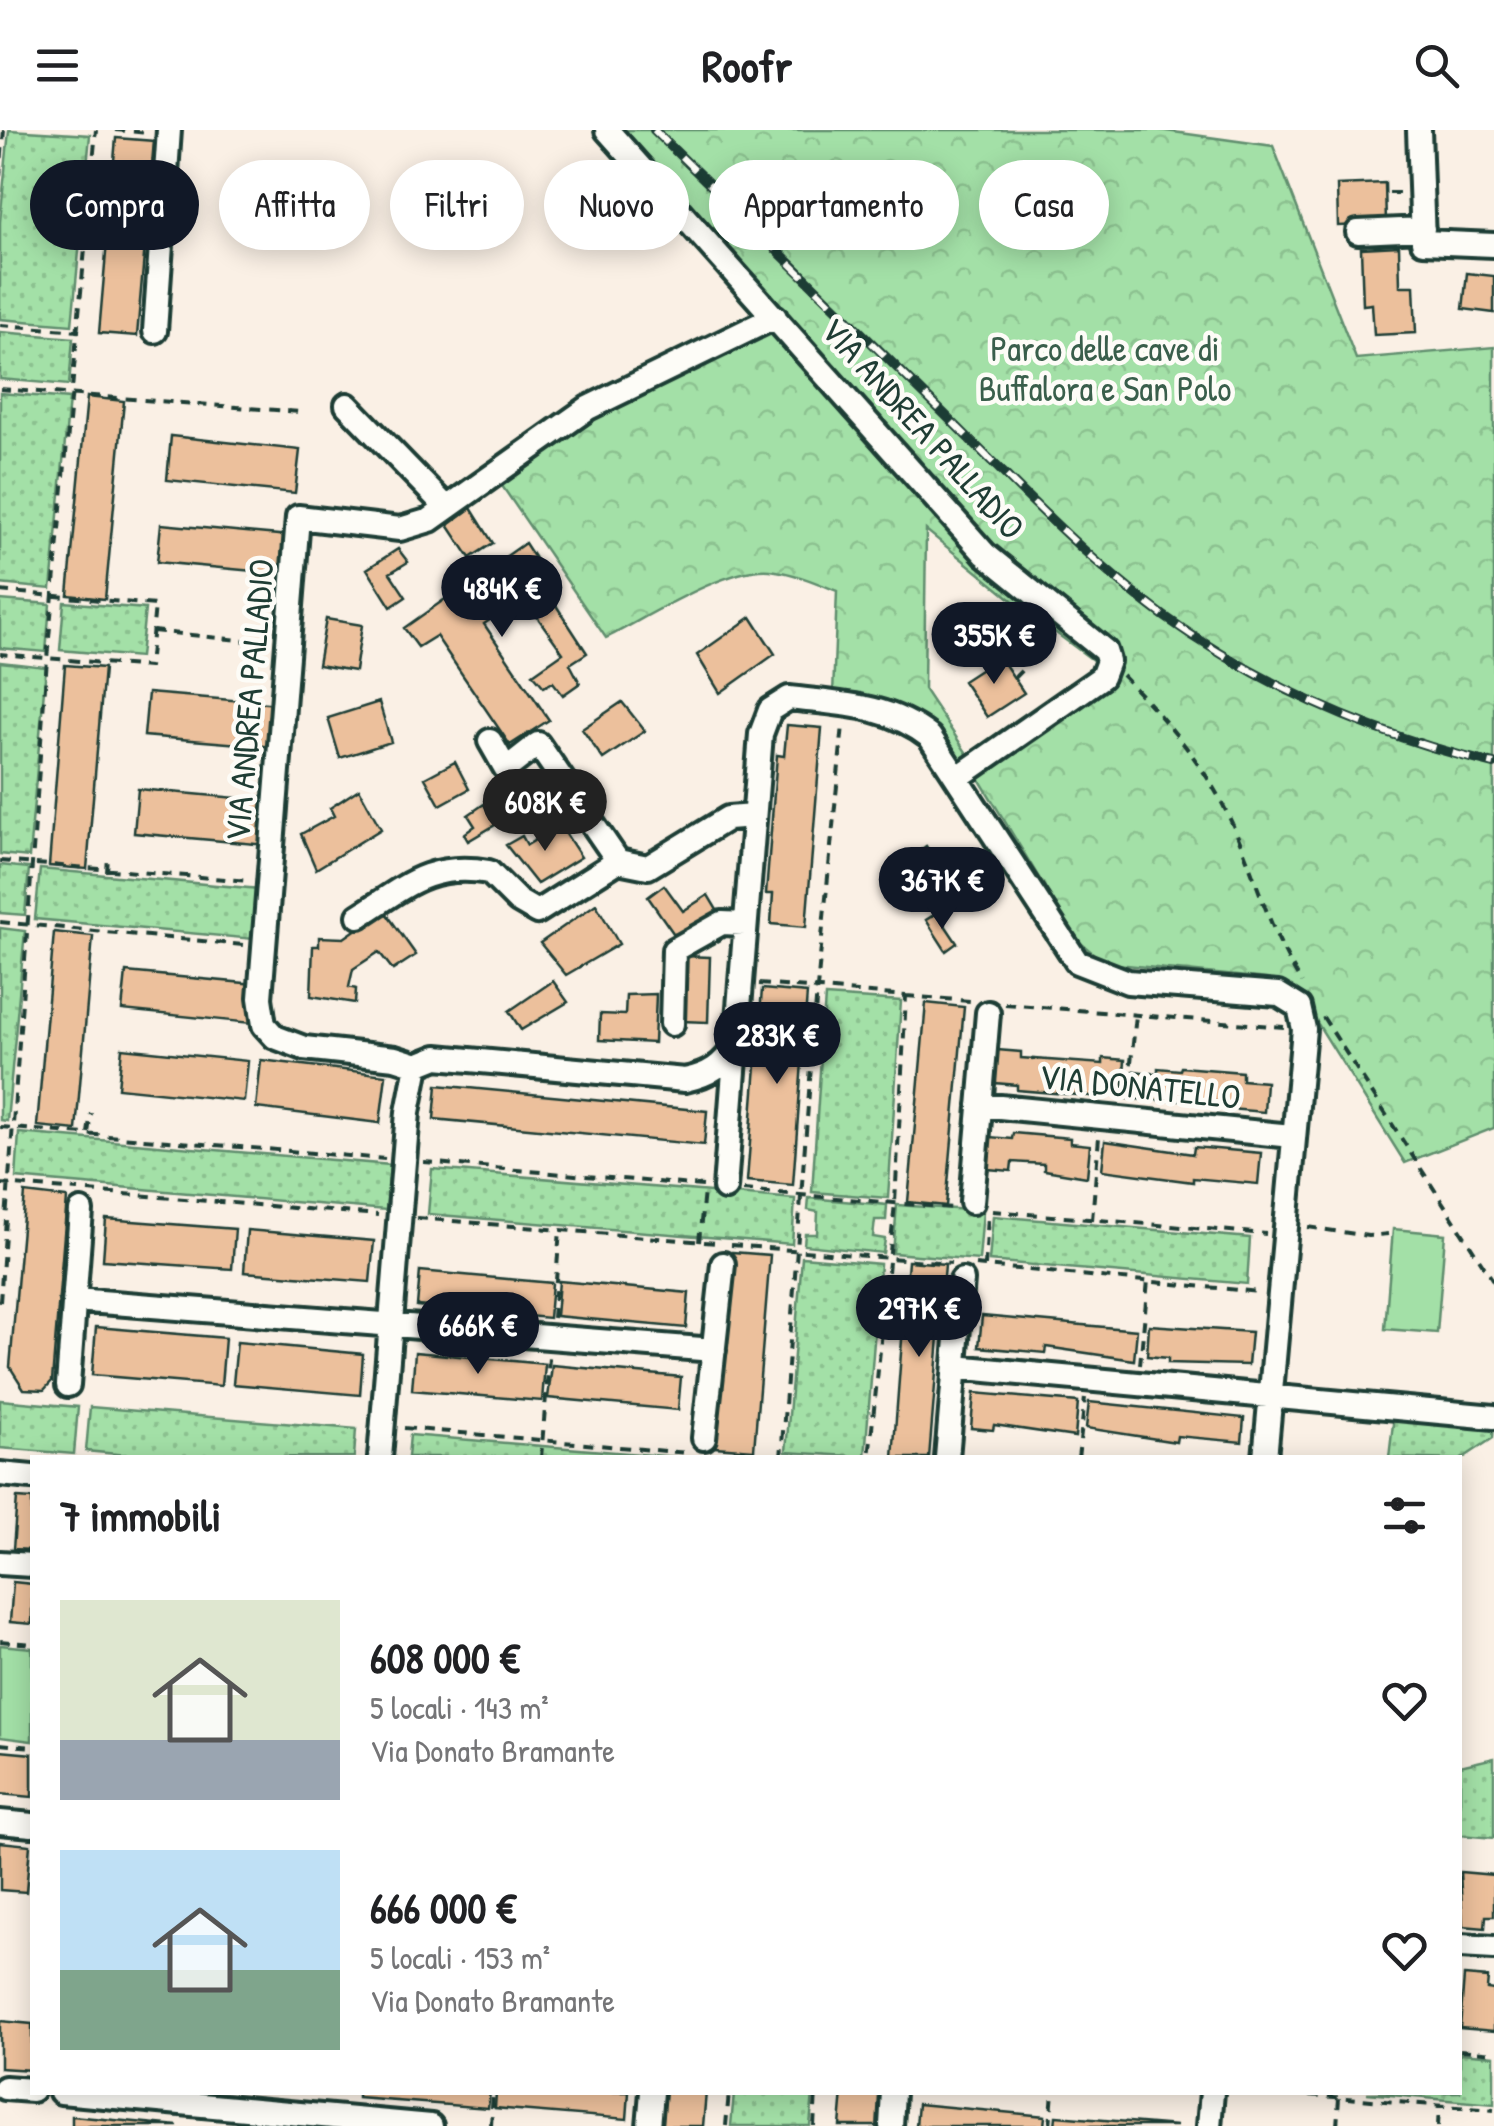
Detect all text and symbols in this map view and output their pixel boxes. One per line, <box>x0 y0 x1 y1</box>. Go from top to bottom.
text: Roofr <box>702 35 792 96</box>
icon: menu <box>30 38 85 93</box>
icon: search <box>1409 38 1464 93</box>
chip: Compra <box>30 160 199 250</box>
chip: Affitta <box>219 160 370 250</box>
chip: Filtri <box>390 160 524 250</box>
chip: Nuovo <box>544 160 689 250</box>
chip: Appartamento <box>709 160 959 250</box>
chip: Casa <box>979 160 1109 250</box>
street label: VIA ANDREA PALLADIO <box>811 307 1035 549</box>
park label: Parco delle cave di Buffalora e San Polo <box>979 325 1231 412</box>
pin: 484K € <box>421 555 583 640</box>
street label: VIA ANDREA PALLADIO <box>213 557 285 843</box>
text: 484K € <box>463 566 541 609</box>
pin: 355K € <box>913 602 1075 687</box>
text: 355K € <box>954 613 1034 656</box>
pin: 608K € <box>464 769 626 854</box>
text: 608K € <box>505 780 585 823</box>
pin: 367K € <box>861 847 1023 932</box>
text: 367K € <box>901 858 983 901</box>
pin: 283K € <box>696 1002 858 1087</box>
text: 283K € <box>736 1013 818 1056</box>
street label: VIA DONATELLO <box>1037 1052 1243 1120</box>
pin: 297K € <box>838 1275 1000 1360</box>
text: 297K € <box>878 1286 960 1329</box>
pin: 666K € <box>397 1292 559 1377</box>
text: 666K € <box>439 1303 517 1346</box>
text: 7 immobili <box>60 1487 221 1544</box>
icon: filters <box>1377 1488 1432 1543</box>
text: 608 000 € <box>370 1629 520 1686</box>
icon: home <box>140 1640 260 1760</box>
icon: heart <box>1377 1673 1432 1728</box>
text: 5 locali · 143 m² <box>370 1686 549 1729</box>
text: Via Donato Bramante <box>370 1729 615 1772</box>
text: 666 000 € <box>370 1879 516 1936</box>
icon: home <box>140 1890 260 2010</box>
icon: heart <box>1377 1923 1432 1978</box>
text: 5 locali · 153 m² <box>370 1936 550 1979</box>
text: Via Donato Bramante <box>370 1979 615 2022</box>

